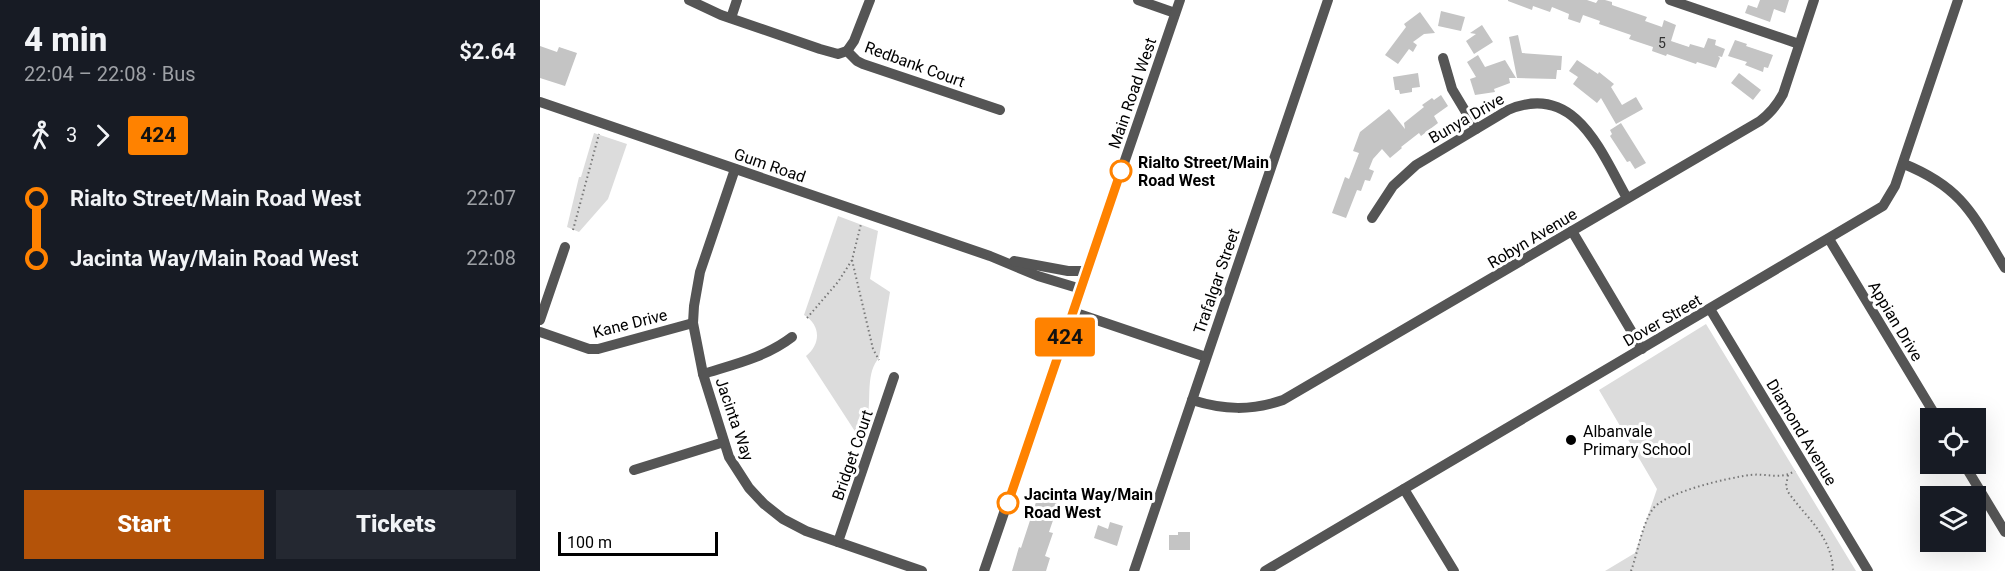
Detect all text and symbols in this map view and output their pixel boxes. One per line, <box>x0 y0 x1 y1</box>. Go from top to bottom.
text: 4 min <box>24 20 107 59</box>
street label: Main Road West <box>1105 35 1160 151</box>
house number: 5 <box>1658 35 1666 51</box>
street label: Redbank Court <box>862 38 968 91</box>
text: $2.64 <box>459 39 516 64</box>
text: 22:04 – 22:08 · Bus <box>24 62 196 86</box>
street label: Bunya Drive <box>1425 89 1507 148</box>
icon: walk <box>24 119 57 152</box>
icon: forward <box>86 119 119 152</box>
text: 3 <box>66 123 77 147</box>
text: 424 <box>140 123 176 147</box>
street label: Gum Road <box>732 144 808 187</box>
place label: Rialto Street/Main Road West <box>1138 153 1269 190</box>
marker: Rialto Street/Main Road West <box>1110 160 1132 182</box>
text: Rialto Street/Main Road West <box>70 186 361 211</box>
text: 22:07 <box>466 186 516 210</box>
street label: Robyn Avenue <box>1484 204 1580 272</box>
street label: Trafalgar Street <box>1190 226 1243 336</box>
text: Jacinta Way/Main Road West <box>70 246 358 271</box>
text: 22:08 <box>466 246 516 270</box>
street label: Appian Drive <box>1864 278 1927 365</box>
street label: Dover Street <box>1620 290 1705 350</box>
street label: Kane Drive <box>591 305 669 342</box>
line badge: 424 <box>1030 318 1100 356</box>
text: 424 <box>1047 325 1083 349</box>
street label: Jacinta Way <box>711 375 758 464</box>
street label: Diamond Avenue <box>1762 376 1841 489</box>
street label: Bridget Court <box>828 407 877 503</box>
map controls <box>1920 408 1986 552</box>
button: locate <box>1920 408 1986 474</box>
place label: Albanvale Primary School <box>1583 422 1691 459</box>
marker: Albanvale Primary School <box>1564 433 1578 447</box>
place label: Jacinta Way/Main Road West <box>1024 485 1153 522</box>
button: layers <box>1920 486 1986 552</box>
button: Start <box>24 490 264 559</box>
button: Tickets <box>276 490 516 559</box>
marker: Jacinta Way/Main Road West <box>997 492 1019 514</box>
scale bar <box>558 529 718 556</box>
text: 100 m <box>567 533 612 552</box>

